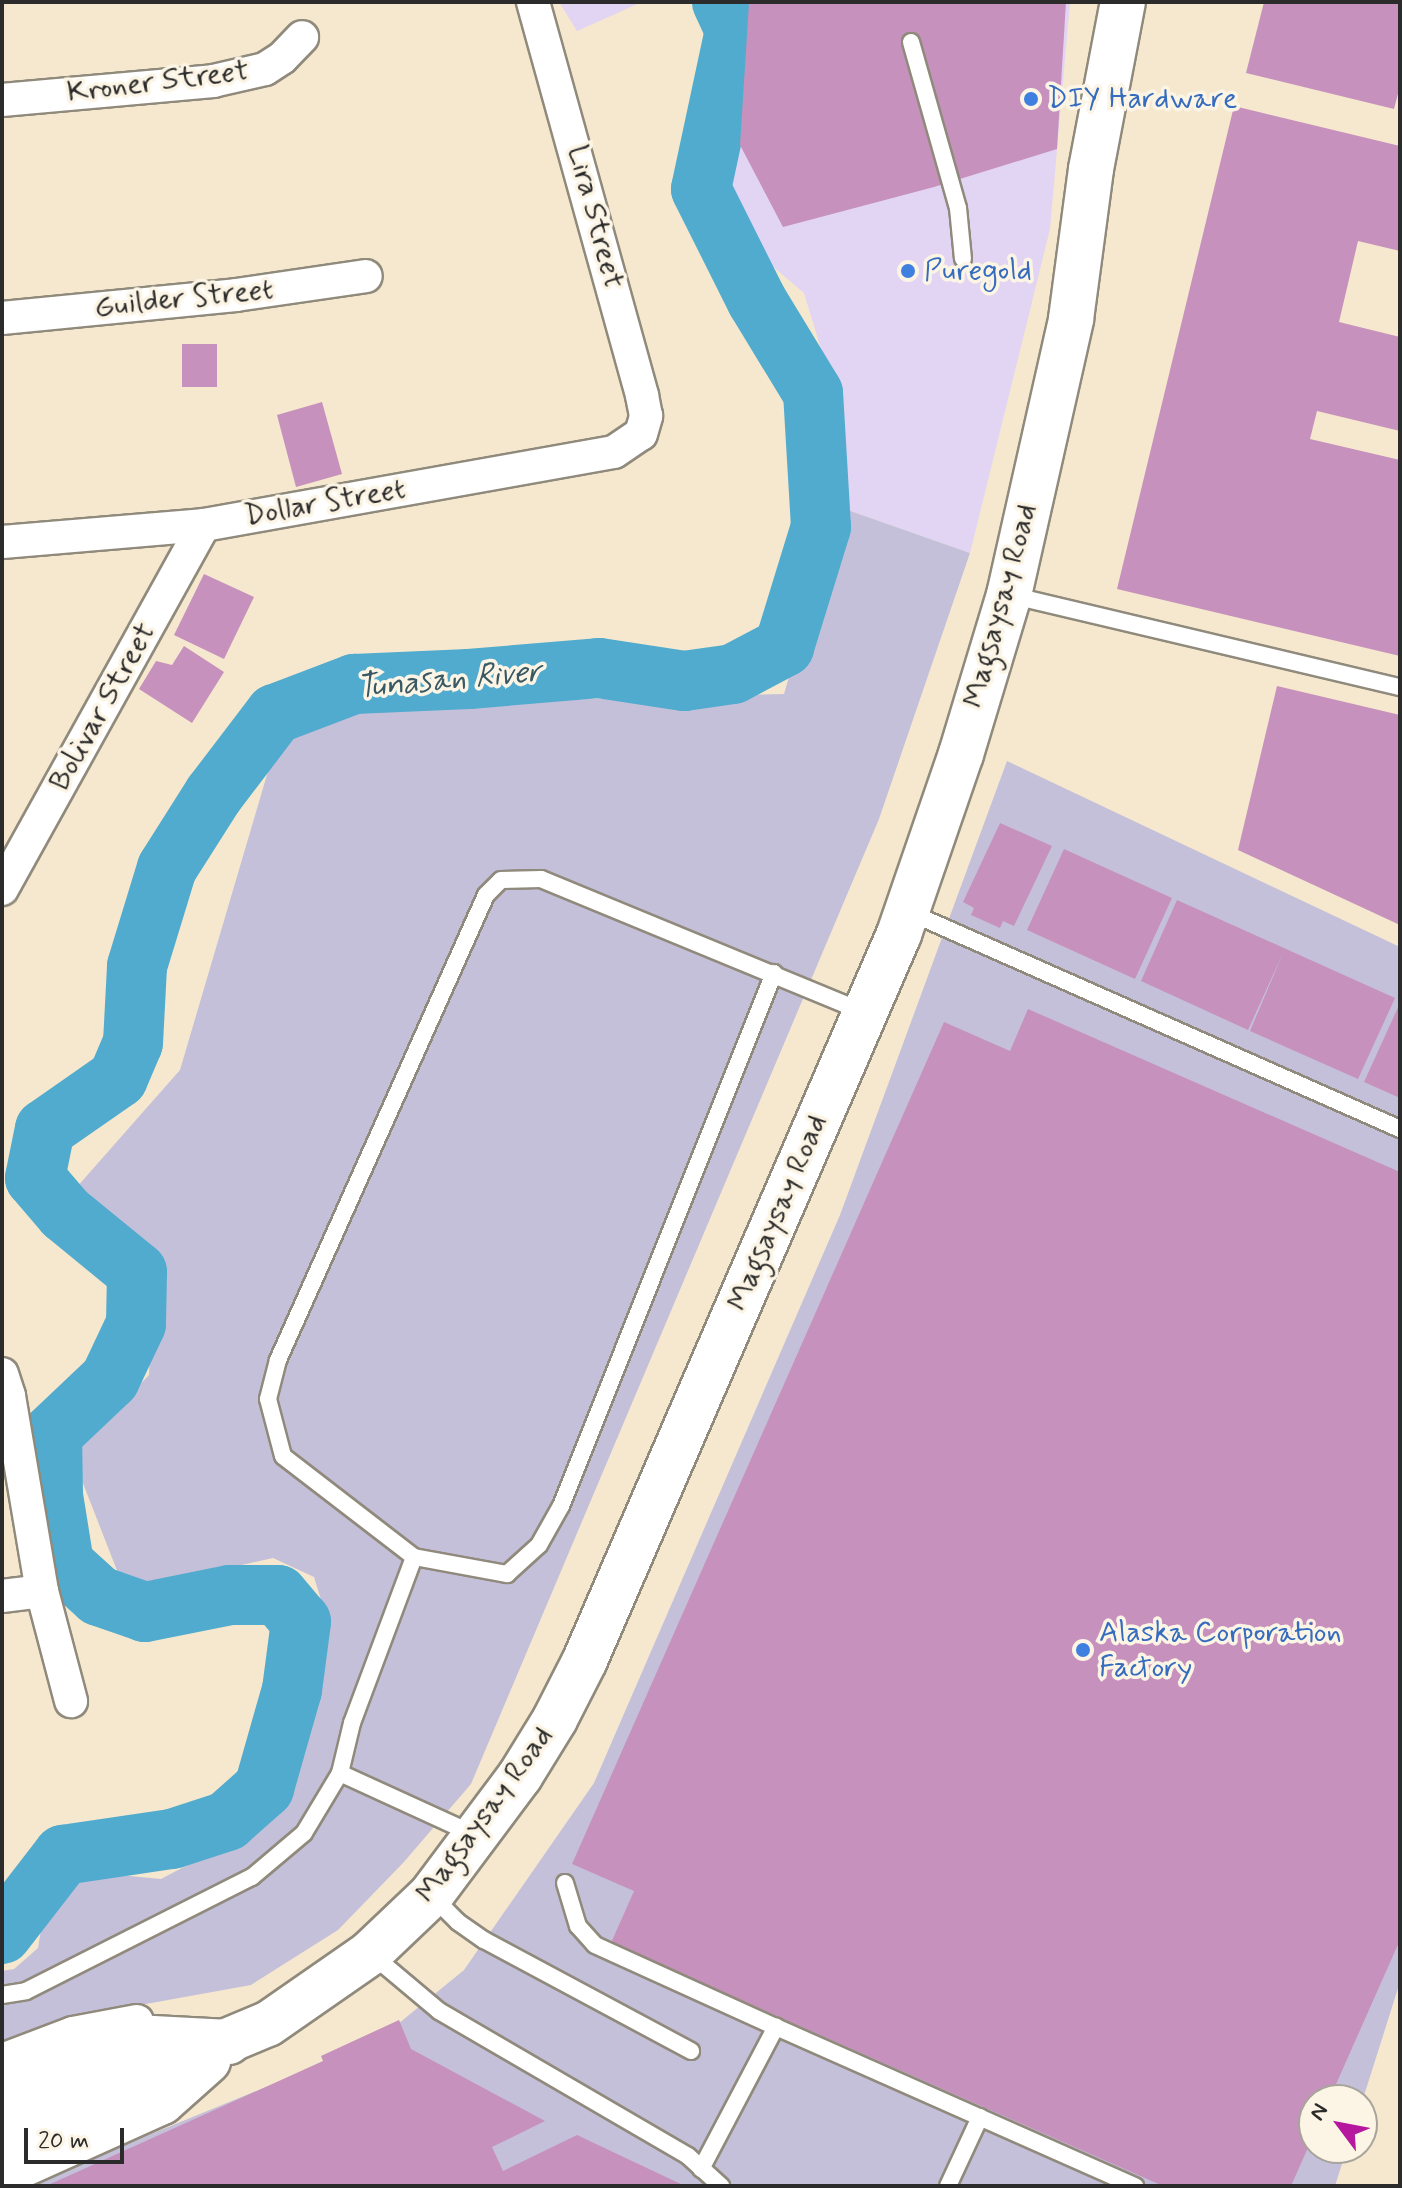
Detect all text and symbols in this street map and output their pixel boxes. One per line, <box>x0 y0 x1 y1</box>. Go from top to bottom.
street label: Kroner Street <box>66 53 250 111</box>
place label: DIY Hardware <box>1047 81 1231 117</box>
marker: DIY Hardware <box>1022 90 1040 108</box>
street label: Lira Street <box>559 142 631 292</box>
place label: Puregold <box>924 253 1032 289</box>
marker: Puregold <box>899 262 917 280</box>
street label: Guilder Street <box>90 271 278 327</box>
street label: Dollar Street <box>239 471 411 535</box>
street label: Magsaysay Road <box>956 500 1046 712</box>
street label: Bolivar Street <box>42 617 164 797</box>
water label: Tunasan River <box>353 653 545 707</box>
street label: Magsaysay Road <box>720 1109 836 1317</box>
place label: Alaska Corporation Factory <box>1099 1615 1342 1686</box>
marker: Alaska Corporation Factory <box>1074 1641 1092 1659</box>
street label: Magsaysay Road <box>409 1720 561 1910</box>
north arrow <box>1298 2084 1378 2164</box>
text: N <box>1304 2099 1335 2126</box>
scale bar <box>28 2112 128 2162</box>
text: 20 m <box>38 2126 89 2157</box>

